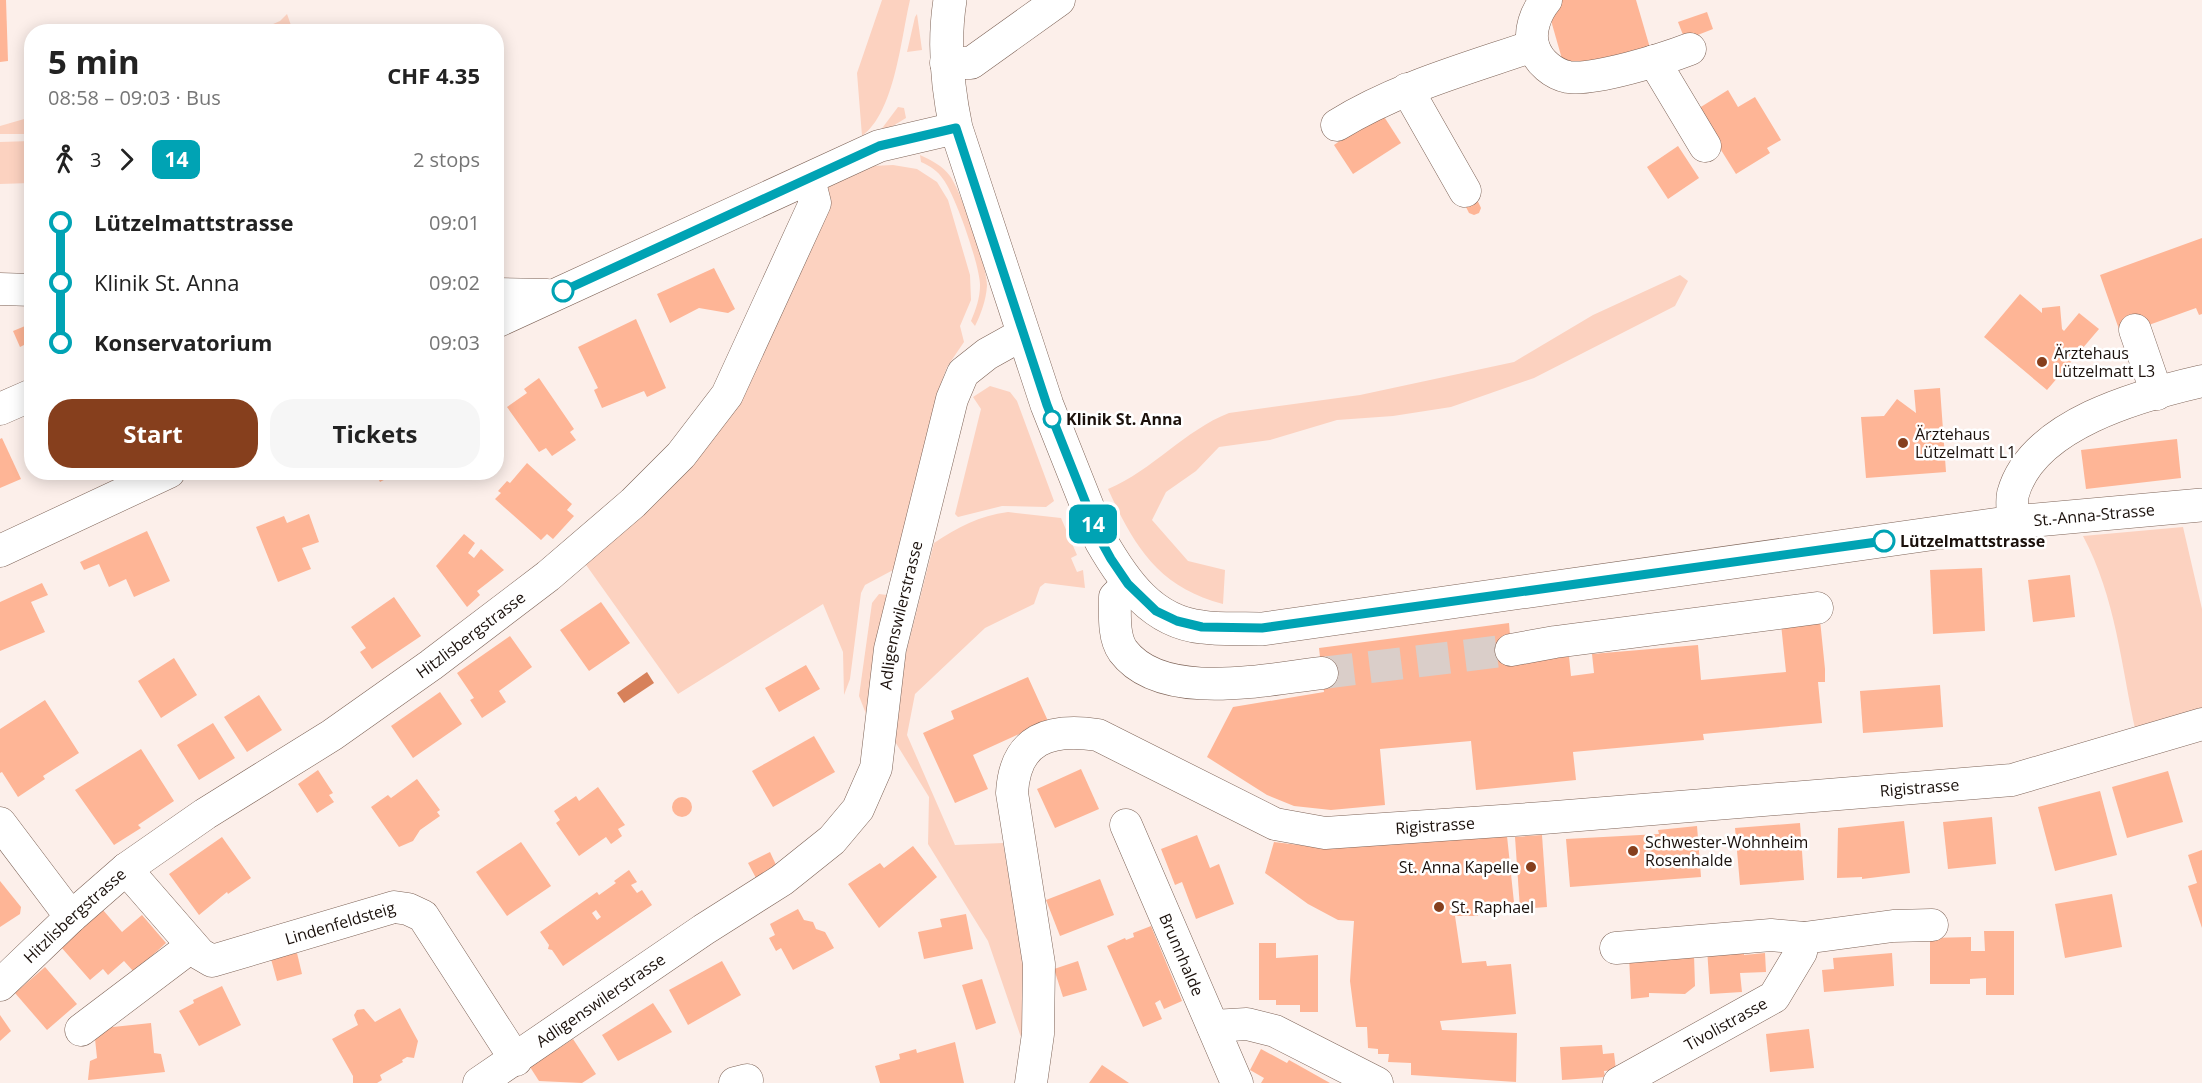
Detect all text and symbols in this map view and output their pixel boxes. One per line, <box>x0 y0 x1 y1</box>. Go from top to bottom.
text: 5 min <box>48 39 140 84</box>
text: CHF 4.35 <box>387 60 480 90</box>
text: 08:58 – 09:03 · Bus <box>48 84 221 111</box>
icon: walk <box>48 143 81 176</box>
icon: forward <box>110 143 143 176</box>
text: 14 <box>164 145 188 173</box>
text: 3 <box>90 146 101 173</box>
text: 2 stops <box>413 146 480 173</box>
text: Lützelmattstrasse <box>94 207 294 237</box>
text: 09:01 <box>429 209 480 236</box>
text: Klinik St. Anna <box>94 267 239 297</box>
text: 09:02 <box>429 269 480 296</box>
unlabelled marker <box>552 280 574 302</box>
text: Konservatorium <box>94 327 272 357</box>
text: 09:03 <box>429 329 480 356</box>
place label: Ärztehaus Lützelmatt L3 <box>2054 342 2155 382</box>
marker: Ärztehaus Lützelmatt L3 <box>2035 355 2049 369</box>
button: Start <box>48 399 258 468</box>
button: Tickets <box>270 399 480 468</box>
place label: Klinik St. Anna <box>1066 408 1182 430</box>
marker: Klinik St. Anna <box>1043 410 1061 428</box>
place label: Ärztehaus Lützelmatt L1 <box>1915 423 2016 463</box>
marker: Ärztehaus Lützelmatt L1 <box>1896 436 1910 450</box>
street label: St.-Anna-Strasse <box>2032 498 2156 531</box>
line badge: 14 <box>1066 504 1120 544</box>
text: 14 <box>1081 510 1105 538</box>
marker: Lützelmattstrasse <box>1873 530 1895 552</box>
place label: Lützelmattstrasse <box>1900 530 2045 552</box>
street label: Adligenswilerstrasse <box>874 538 927 691</box>
street label: Hitzlisbergstrasse <box>411 586 530 683</box>
street label: Rigistrasse <box>1879 773 1960 802</box>
street label: Rigistrasse <box>1394 812 1475 839</box>
place label: Schwester-Wohnheim Rosenhalde <box>1645 831 1808 871</box>
marker: Schwester-Wohnheim Rosenhalde <box>1626 844 1640 858</box>
place label: St. Anna Kapelle <box>1399 856 1519 878</box>
marker: St. Anna Kapelle <box>1524 860 1538 874</box>
street label: Hitzlisbergstrasse <box>18 863 131 968</box>
street label: Lindenfeldsteig <box>282 896 398 950</box>
place label: St. Raphael <box>1451 896 1534 918</box>
marker: St. Raphael <box>1432 900 1446 914</box>
street label: Brunnhalde <box>1154 910 1209 999</box>
street label: Adligenswilerstrasse <box>531 948 669 1052</box>
street label: Tivolistrasse <box>1680 992 1771 1056</box>

